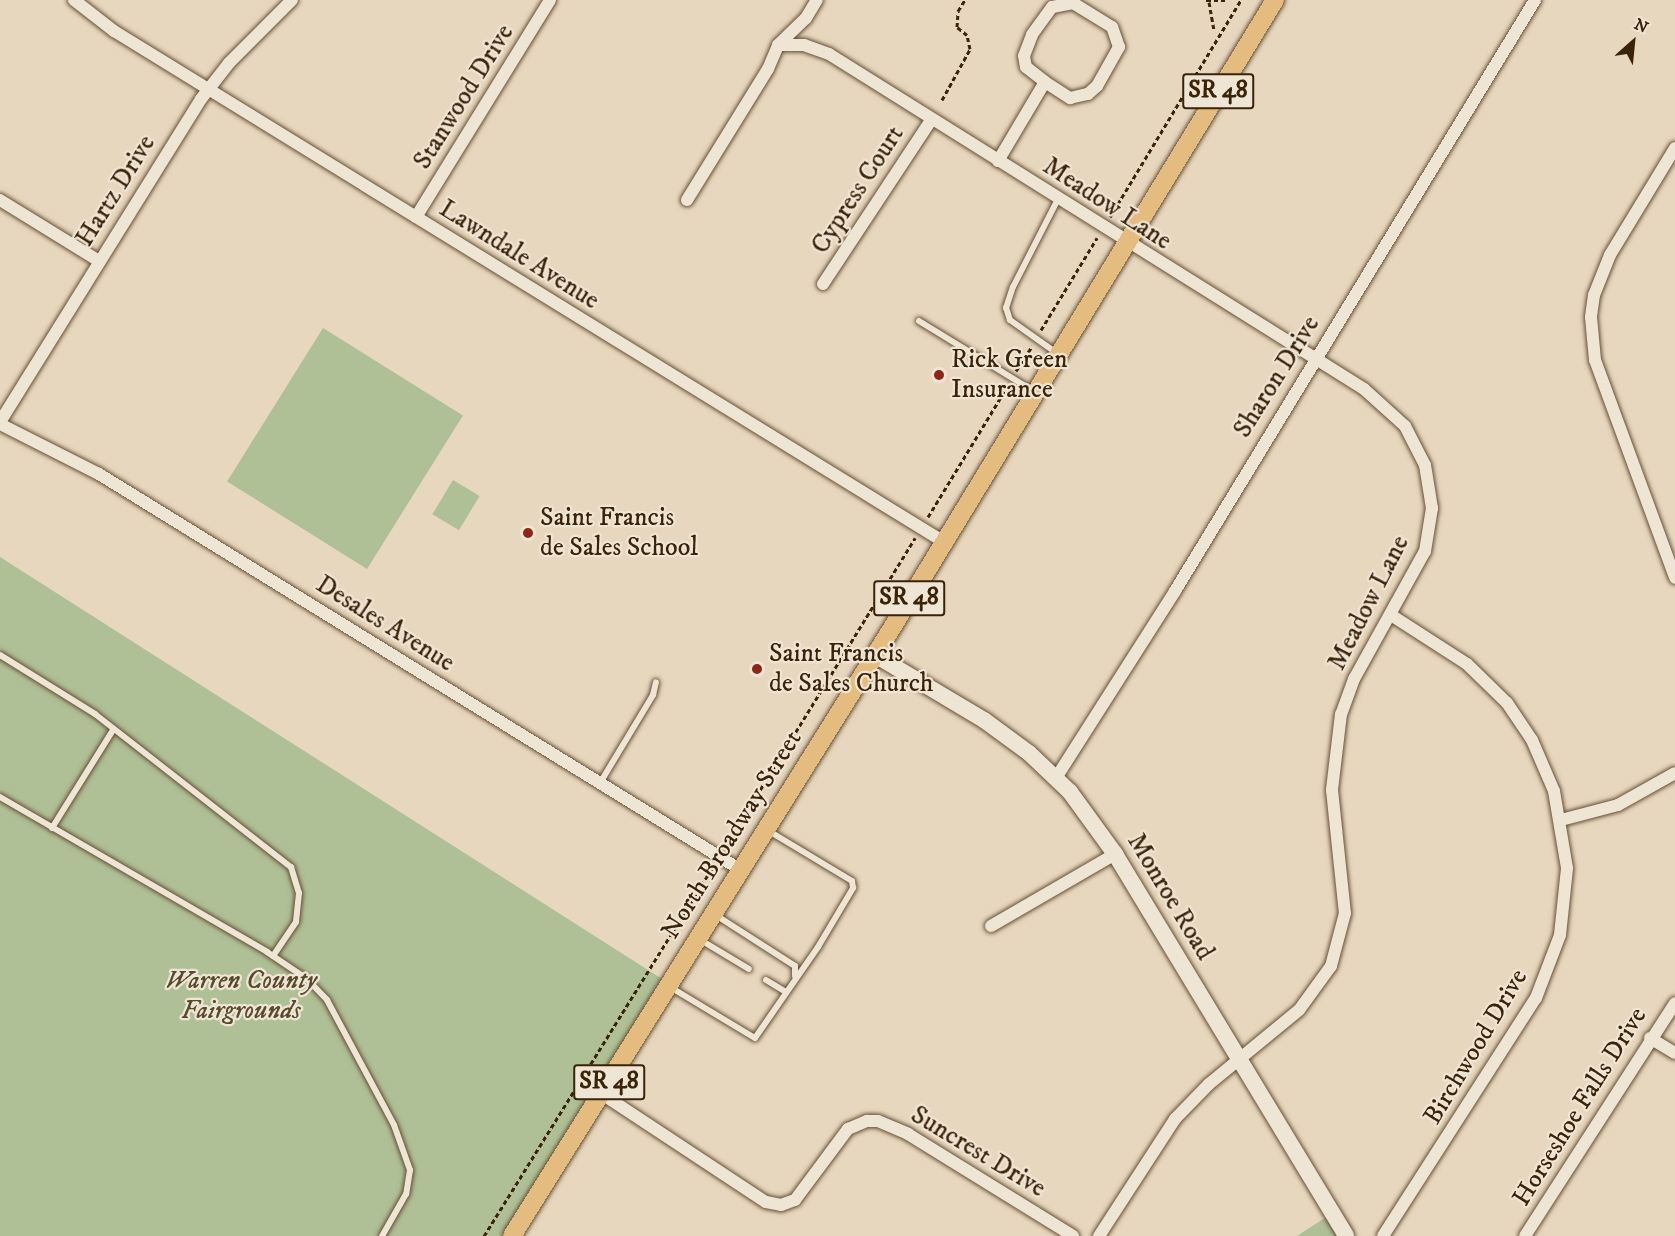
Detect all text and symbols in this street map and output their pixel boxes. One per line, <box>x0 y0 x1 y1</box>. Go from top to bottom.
north arrow <box>1603 12 1663 72</box>
text: N <box>1631 14 1652 38</box>
street label: Stanwood Drive <box>407 19 521 175</box>
road number: SR 48 <box>1182 70 1254 112</box>
street label: Cypress Court <box>805 120 911 260</box>
street label: Hartz Drive <box>69 129 163 253</box>
street label: Meadow Lane <box>1037 151 1177 257</box>
street label: Lawndale Avenue <box>433 193 605 317</box>
street label: Sharon Drive <box>1227 310 1327 444</box>
place label: Rick Green Insurance <box>951 344 1068 406</box>
marker: Rick Green Insurance <box>932 368 946 382</box>
place label: Saint Francis de Sales School <box>540 502 698 564</box>
marker: Saint Francis de Sales School <box>521 526 535 540</box>
street label: Meadow Lane <box>1322 530 1416 676</box>
street label: Desales Avenue <box>310 569 460 679</box>
road number: SR 48 <box>873 577 945 619</box>
place label: Saint Francis de Sales Church <box>769 638 933 700</box>
marker: Saint Francis de Sales Church <box>750 662 764 676</box>
street label: North Broadway Street <box>655 725 809 945</box>
street label: Monroe Road <box>1120 828 1220 966</box>
street label: Birchwood Drive <box>1417 964 1535 1130</box>
park label: Warren County Fairgrounds <box>165 965 317 1026</box>
street label: Horseshoe Falls Drive <box>1506 1002 1654 1212</box>
road number: SR 48 <box>573 1061 645 1103</box>
street label: Suncrest Drive <box>905 1100 1051 1204</box>

